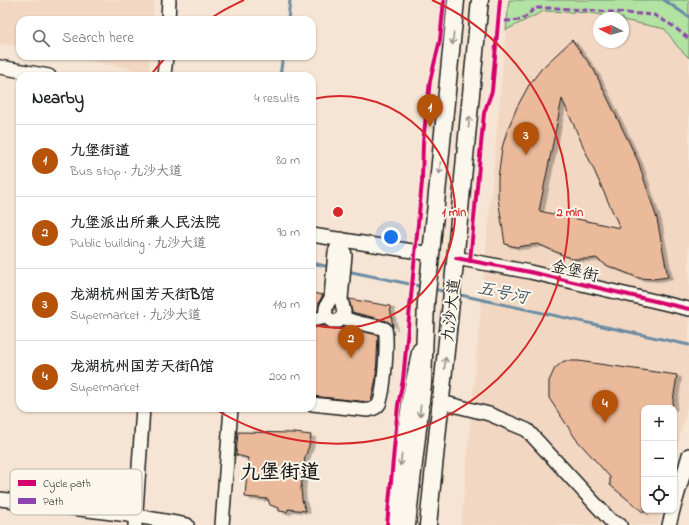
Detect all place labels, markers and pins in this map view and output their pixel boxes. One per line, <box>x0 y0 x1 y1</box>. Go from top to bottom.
pin: 1 <box>417 94 443 127</box>
pin: 3 <box>513 122 539 155</box>
centre of rings <box>331 205 345 219</box>
pin: 2 <box>338 325 364 358</box>
pin: 4 <box>592 390 618 423</box>

